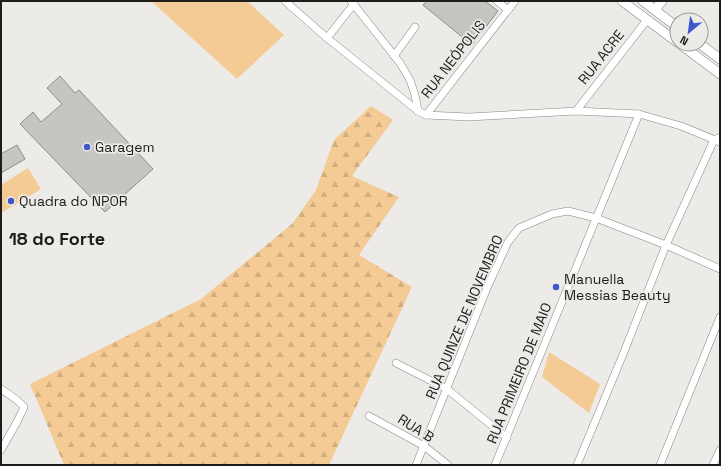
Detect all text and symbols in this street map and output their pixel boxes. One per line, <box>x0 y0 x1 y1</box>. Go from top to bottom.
north arrow <box>669 12 709 52</box>
street label: RUA NEÓPOLIS <box>417 16 489 102</box>
street label: RUA ACRE <box>574 26 628 88</box>
text: N <box>678 33 691 49</box>
place label: Garagem <box>95 138 155 156</box>
marker: Garagem <box>82 142 92 152</box>
place label: Quadra do NPOR <box>19 192 128 210</box>
marker: Quadra do NPOR <box>6 196 16 206</box>
district label: 18 do Forte <box>9 227 105 250</box>
street label: RUA QUINZE DE NOVEMBRO <box>421 232 507 402</box>
place label: Manuella Messias Beauty <box>564 270 671 304</box>
marker: Manuella Messias Beauty <box>551 282 561 292</box>
street label: RUA PRIMEIRO DE MAIO <box>482 300 556 446</box>
street label: RUA B <box>395 410 437 446</box>

